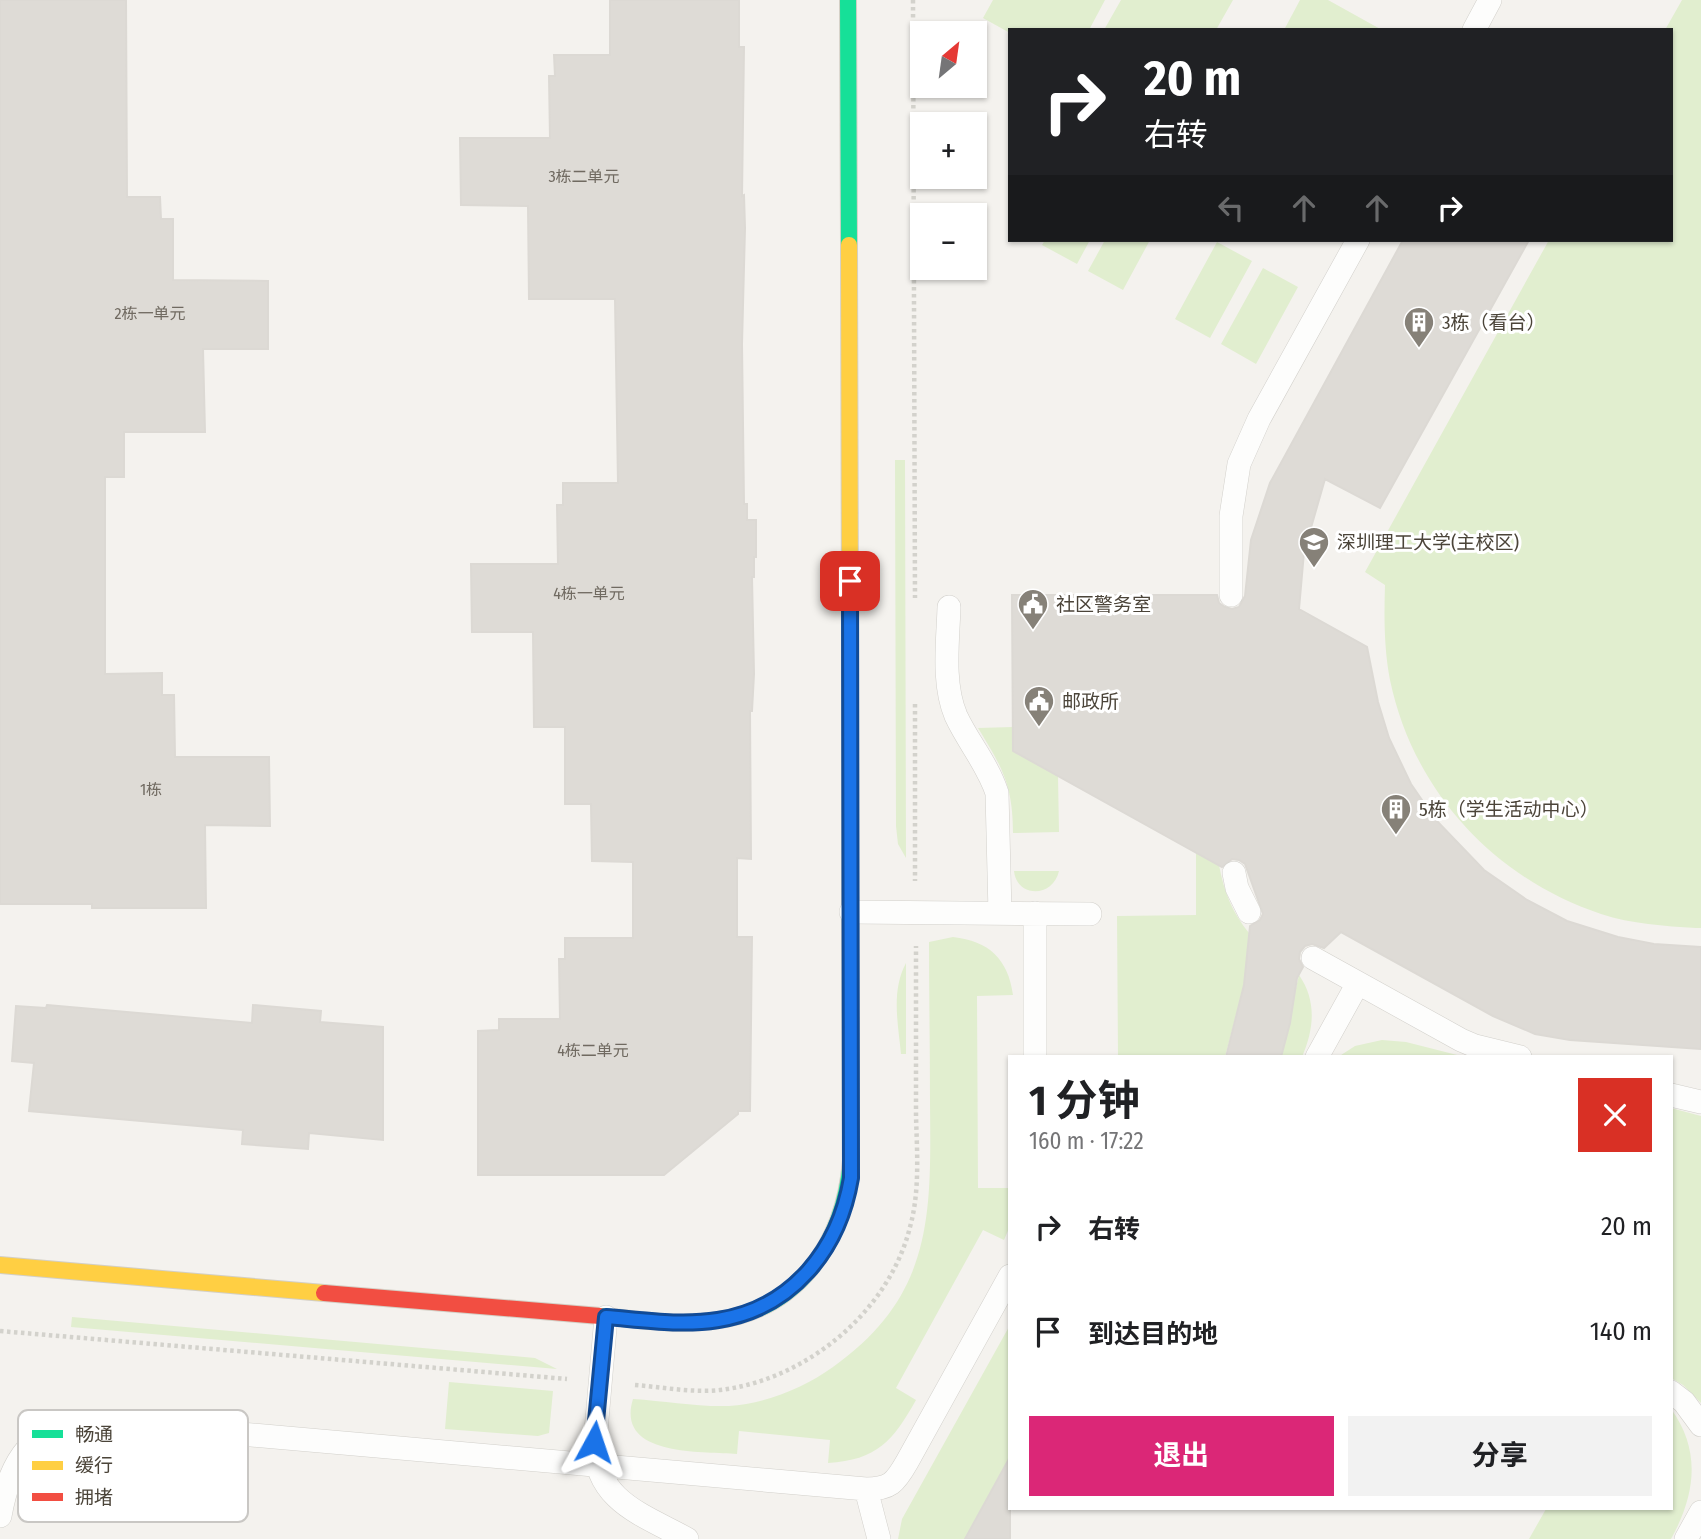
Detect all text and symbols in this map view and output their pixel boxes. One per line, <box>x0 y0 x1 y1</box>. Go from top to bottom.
north arrow <box>910 21 987 98</box>
map controls <box>910 21 987 280</box>
text: 20 m <box>1144 49 1241 108</box>
icon: right <box>1029 56 1120 147</box>
button: + <box>910 112 987 189</box>
text: 右转 <box>1144 116 1208 154</box>
house number: 3栋二单元 <box>548 167 620 186</box>
icon: left <box>1212 189 1250 227</box>
icon: ahead <box>1285 189 1323 227</box>
icon: ahead <box>1358 189 1396 227</box>
icon: right <box>1431 189 1469 227</box>
button: − <box>910 203 987 280</box>
house number: 2栋一单元 <box>114 304 186 323</box>
building icon: 3栋（看台） <box>1402 305 1436 349</box>
place label: 3栋（看台） <box>1442 311 1546 334</box>
school or university icon: 深圳理工大学(主校区) <box>1297 525 1331 569</box>
place label: 深圳理工大学(主校区) <box>1337 531 1519 554</box>
pin <box>820 551 880 611</box>
icon: arrive <box>831 562 869 600</box>
house number: 4栋一单元 <box>553 584 625 603</box>
public building icon: 社区警务室 <box>1016 587 1050 631</box>
place label: 社区警务室 <box>1056 593 1151 616</box>
public building icon: 邮政所 <box>1022 684 1056 728</box>
place label: 邮政所 <box>1062 690 1119 713</box>
house number: 1栋 <box>140 780 162 799</box>
building icon: 5栋（学生活动中心） <box>1379 792 1413 836</box>
place label: 5栋（学生活动中心） <box>1419 798 1599 821</box>
house number: 4栋二单元 <box>557 1041 629 1060</box>
text: 1 分钟 <box>1029 1076 1140 1126</box>
button: close <box>1578 1078 1652 1152</box>
text: 160 m · 17:22 <box>1029 1127 1144 1155</box>
icon: right <box>1029 1208 1067 1246</box>
text: 20 m <box>1601 1211 1652 1242</box>
text: 右转 <box>1088 1214 1140 1245</box>
icon: arrive <box>1029 1313 1067 1351</box>
text: 140 m <box>1590 1316 1652 1347</box>
text: 到达目的地 <box>1088 1319 1218 1350</box>
position arrow <box>557 1405 631 1479</box>
legend <box>18 1410 248 1522</box>
button: 退出 <box>1029 1416 1334 1496</box>
button: 分享 <box>1348 1416 1652 1496</box>
text: 畅通 <box>75 1423 113 1446</box>
text: 缓行 <box>75 1454 113 1477</box>
text: 拥堵 <box>75 1486 113 1509</box>

